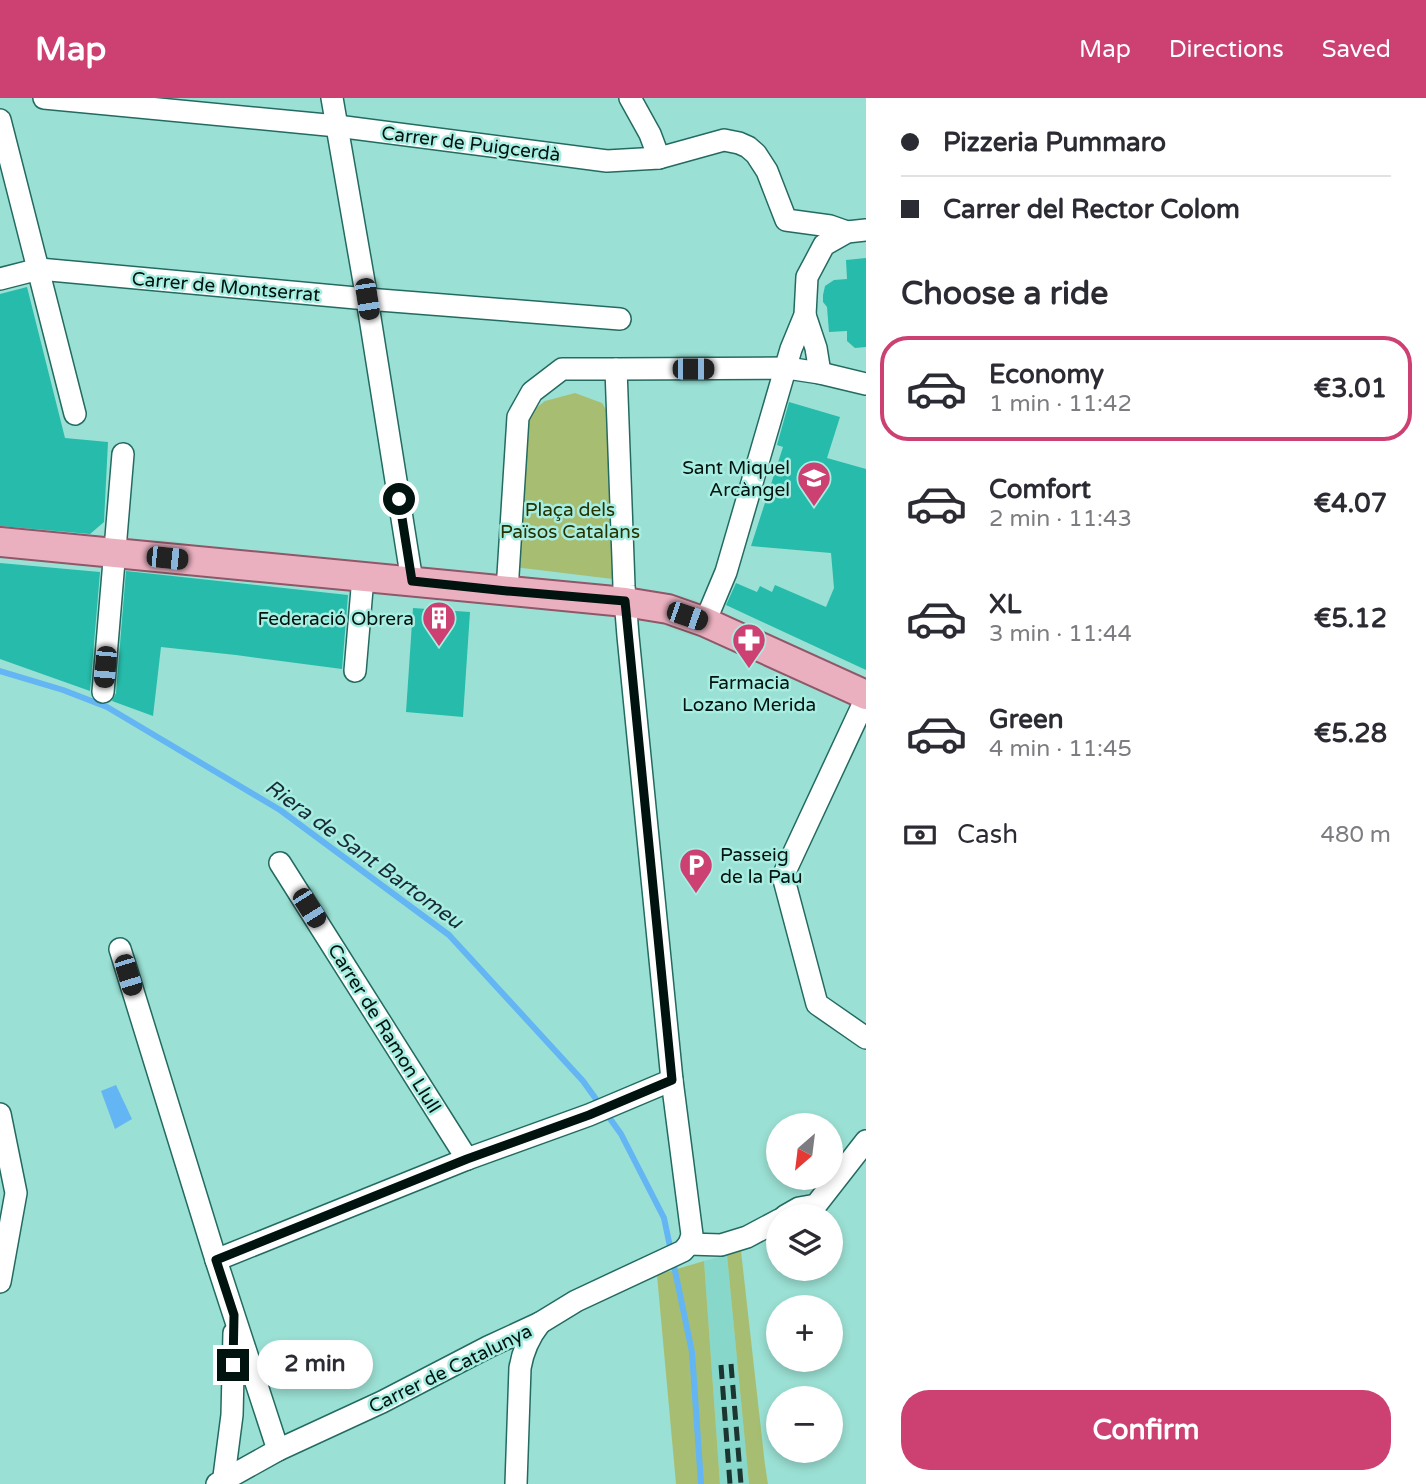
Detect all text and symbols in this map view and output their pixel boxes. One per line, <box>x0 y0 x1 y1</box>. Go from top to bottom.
text: Map <box>35 30 106 69</box>
text: Map <box>1079 35 1131 64</box>
text: Directions <box>1169 35 1284 64</box>
text: Saved <box>1322 35 1391 64</box>
street label: Carrer de Puigcerdà <box>380 122 562 166</box>
text: Pizzeria Pummaro <box>943 127 1166 158</box>
text: Carrer del Rector Colom <box>943 194 1240 225</box>
street label: Carrer de Montserrat <box>131 268 321 306</box>
text: Choose a ride <box>901 275 1108 313</box>
car <box>354 277 381 321</box>
icon: car <box>905 357 968 420</box>
car <box>673 359 715 380</box>
text: Economy <box>989 359 1104 390</box>
text: €3.01 <box>1314 373 1387 404</box>
text: 1 min · 11:42 <box>989 390 1132 418</box>
place label: Sant Miquel Arcàngel <box>682 457 790 501</box>
school or university icon: Sant Miquel Arcàngel <box>795 459 833 508</box>
icon: car <box>905 472 968 535</box>
text: Comfort <box>989 474 1091 505</box>
route start <box>383 483 415 515</box>
text: €4.07 <box>1314 488 1387 519</box>
park label: Plaça dels Països Catalans <box>500 499 640 543</box>
text: 2 min · 11:43 <box>989 505 1132 533</box>
car <box>146 545 189 571</box>
icon: car <box>905 587 968 650</box>
text: XL <box>989 589 1021 620</box>
building icon: Federació Obrera <box>420 599 458 648</box>
car <box>664 599 711 633</box>
text: €5.12 <box>1314 603 1387 634</box>
place label: Federació Obrera <box>257 608 414 630</box>
text: 3 min · 11:44 <box>989 620 1132 648</box>
pharmacy icon: Farmacia Lozano Merida <box>730 621 768 670</box>
car <box>93 645 118 689</box>
place label: Farmacia Lozano Merida <box>682 672 816 716</box>
icon: car <box>905 702 968 765</box>
text: Green <box>989 704 1064 735</box>
text: €5.28 <box>1314 718 1387 749</box>
text: 4 min · 11:45 <box>989 735 1132 763</box>
water label: Riera de Sant Bartomeu <box>260 774 468 935</box>
icon: cash <box>901 816 939 854</box>
text: Cash <box>957 819 1018 850</box>
text: 480 m <box>1321 821 1391 849</box>
place label: Passeig de la Pau <box>720 844 802 888</box>
parking icon: Passeig de la Pau <box>677 846 715 895</box>
car <box>289 885 330 931</box>
street label: Carrer de Ramon Llull <box>323 940 445 1117</box>
car <box>112 952 145 998</box>
north arrow <box>766 1113 844 1190</box>
map controls <box>766 1113 843 1463</box>
button: layers <box>766 1204 843 1281</box>
button: + <box>766 1295 843 1372</box>
street label: Carrer de Catalunya <box>365 1320 536 1418</box>
callout: 2 min <box>258 1340 373 1390</box>
route end <box>217 1349 249 1381</box>
text: 2 min <box>284 1350 346 1378</box>
button: − <box>766 1386 843 1463</box>
button: Confirm <box>901 1390 1391 1470</box>

